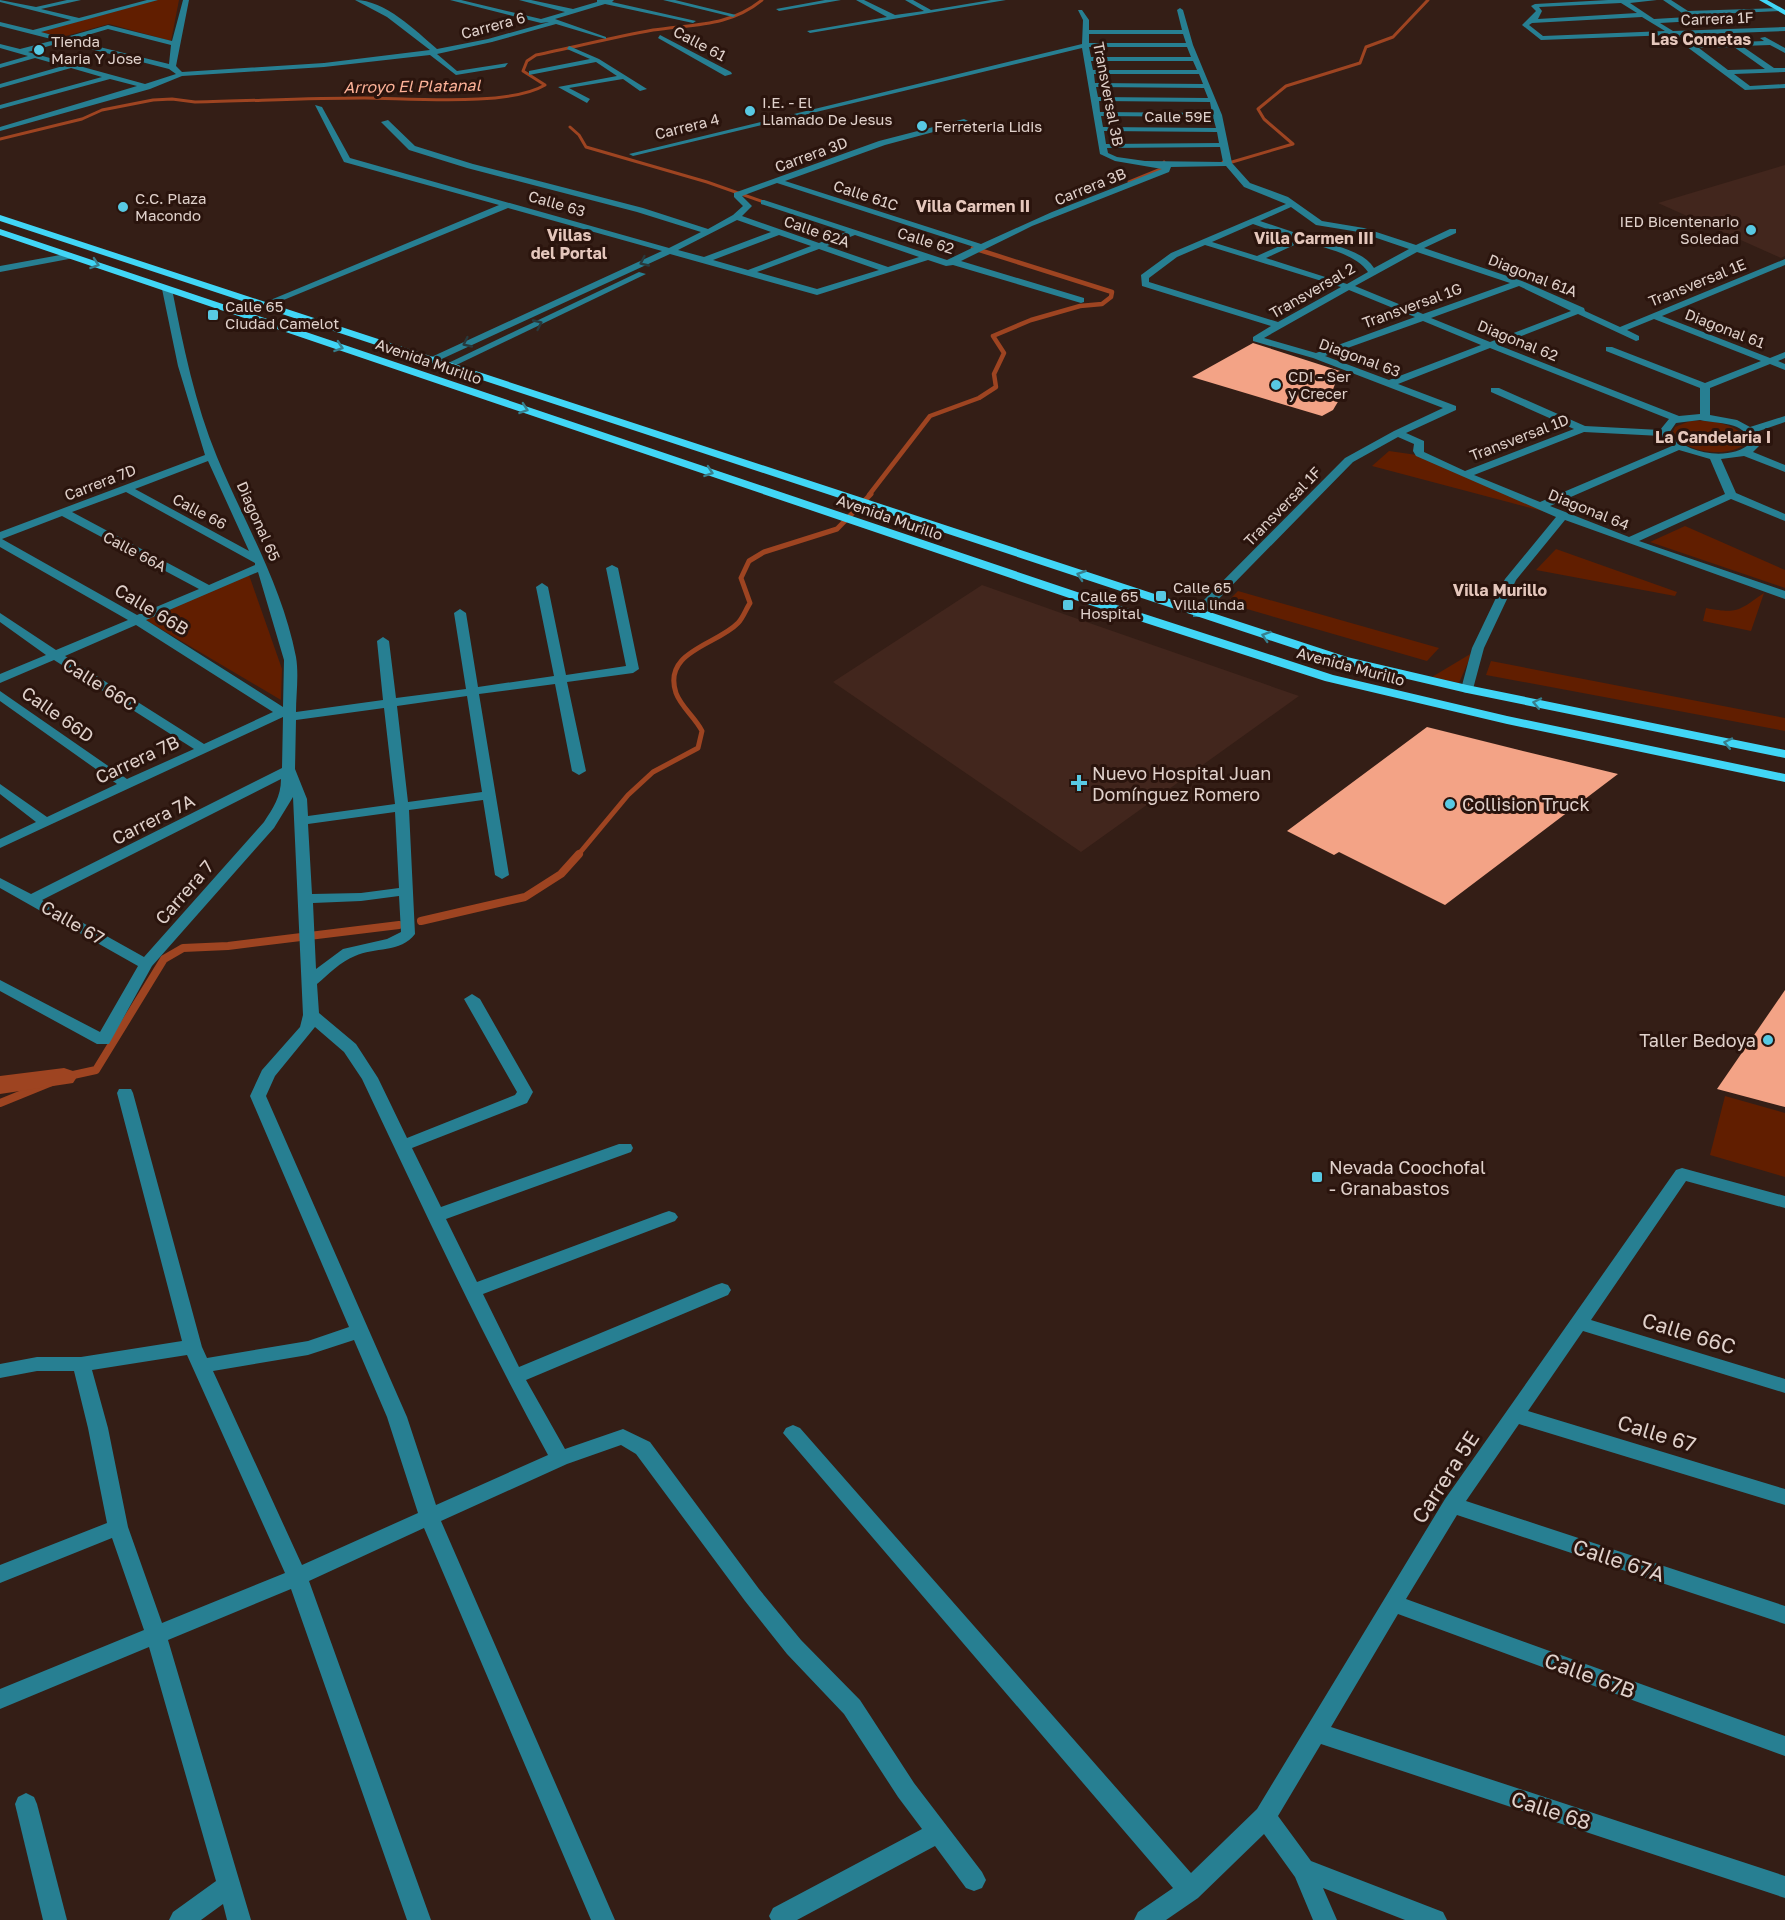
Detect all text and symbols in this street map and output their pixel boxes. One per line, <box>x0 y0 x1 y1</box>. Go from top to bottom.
street label: Carrera 6 <box>459 8 527 42</box>
street label: Carrera 1F <box>1680 8 1754 28</box>
street label: Calle 61 <box>671 22 729 64</box>
district label: Las Cometas <box>1651 29 1751 49</box>
place label: Tienda Maria Y Jose <box>51 32 142 67</box>
street label: Transversal 3B <box>1090 40 1128 148</box>
marker: Tienda Maria Y Jose <box>32 43 46 57</box>
water label: Arroyo El Platanal <box>343 75 482 97</box>
place label: I.E. - El Llamado De Jesus <box>762 93 892 128</box>
marker: I.E. - El Llamado De Jesus <box>743 104 757 118</box>
street label: Calle 59E <box>1144 107 1212 125</box>
street label: Carrera 4 <box>653 109 721 143</box>
place label: Ferreteria Lidis <box>934 117 1042 135</box>
marker: Ferreteria Lidis <box>915 119 929 133</box>
street label: Carrera 3D <box>772 133 850 175</box>
street label: Carrera 3B <box>1052 163 1128 209</box>
street label: Calle 61C <box>831 176 901 214</box>
street label: Calle 63 <box>526 186 588 220</box>
place label: C.C. Plaza Macondo <box>135 189 206 224</box>
district label: Villa Carmen II <box>916 196 1030 216</box>
marker: C.C. Plaza Macondo <box>116 200 130 214</box>
street label: Calle 62A <box>782 211 852 251</box>
place label: IED Bicentenario Soledad <box>1620 212 1739 247</box>
street label: Calle 62 <box>895 223 957 257</box>
marker: IED Bicentenario Soledad <box>1744 223 1758 237</box>
district label: Villas del Portal <box>531 225 608 263</box>
district label: Villa Carmen III <box>1254 228 1374 248</box>
street label: Diagonal 61A <box>1486 250 1580 300</box>
street label: Transversal 1E <box>1646 254 1748 310</box>
one-way arrow <box>639 255 650 267</box>
one-way arrow <box>89 257 100 270</box>
street label: Transversal 2 <box>1266 258 1358 322</box>
street label: Transversal 1G <box>1360 279 1464 331</box>
place label: Calle 65 Ciudad Camelot <box>225 297 339 332</box>
street label: Diagonal 61 <box>1683 305 1767 351</box>
marker: Calle 65 Ciudad Camelot <box>206 308 220 322</box>
street label: Diagonal 62 <box>1475 316 1561 364</box>
one-way arrow <box>532 319 543 331</box>
street label: Avenida Murillo <box>374 334 484 388</box>
street label: Diagonal 63 <box>1317 334 1403 380</box>
one-way arrow <box>462 336 473 348</box>
one-way arrow <box>334 340 344 352</box>
place label: CDI - Ser y Crecer <box>1288 367 1351 402</box>
marker: CDI - Ser y Crecer <box>1269 378 1283 392</box>
one-way arrow <box>518 402 529 415</box>
street label: Transversal 1D <box>1467 410 1571 464</box>
district label: La Candelaria I <box>1655 427 1771 447</box>
street label: Carrera 7D <box>62 460 138 504</box>
street label: Transversal 1F <box>1240 463 1324 549</box>
one-way arrow <box>703 465 714 477</box>
street label: Diagonal 65 <box>233 478 285 564</box>
street label: Diagonal 64 <box>1546 485 1632 533</box>
street label: Calle 66 <box>170 489 230 533</box>
street label: Avenida Murillo <box>835 490 945 544</box>
street label: Calle 66A <box>100 527 170 575</box>
one-way arrow <box>1076 570 1087 582</box>
street label: Calle 66B <box>111 578 193 640</box>
place label: Calle 65 Villa linda <box>1173 578 1245 613</box>
district label: Villa Murillo <box>1453 580 1548 600</box>
place label: Calle 65 Hospital <box>1080 587 1141 622</box>
marker: Calle 65 Villa linda <box>1154 589 1168 603</box>
marker: Calle 65 Hospital <box>1061 598 1075 612</box>
one-way arrow <box>1261 631 1272 643</box>
street label: Avenida Murillo <box>1295 643 1407 689</box>
street label: Calle 66C <box>59 653 141 715</box>
street label: Calle 66D <box>18 681 98 747</box>
one-way arrow <box>1532 697 1542 710</box>
street label: Carrera 7B <box>92 730 182 788</box>
one-way arrow <box>1723 737 1733 750</box>
place label: Nuevo Hospital Juan Domínguez Romero <box>1092 762 1271 805</box>
marker: Nuevo Hospital Juan Domínguez Romero <box>1070 774 1088 792</box>
street label: Carrera 7A <box>108 789 198 849</box>
place label: Collision Truck <box>1462 793 1590 815</box>
marker: Collision Truck <box>1443 797 1457 811</box>
street label: Carrera 7 <box>150 855 218 929</box>
street label: Calle 67 <box>38 895 108 949</box>
place label: Taller Bedoya <box>1639 1029 1756 1051</box>
marker: Taller Bedoya <box>1761 1033 1775 1047</box>
place label: Nevada Coochofal - Granabastos <box>1329 1156 1486 1199</box>
marker: Nevada Coochofal - Granabastos <box>1310 1170 1324 1184</box>
street label: Calle 66C <box>1639 1306 1739 1360</box>
street label: Calle 67 <box>1615 1409 1699 1457</box>
street label: Carrera 5E <box>1406 1426 1484 1528</box>
street label: Calle 67A <box>1570 1533 1668 1587</box>
street label: Calle 67B <box>1541 1647 1639 1703</box>
street label: Calle 68 <box>1508 1785 1594 1835</box>

